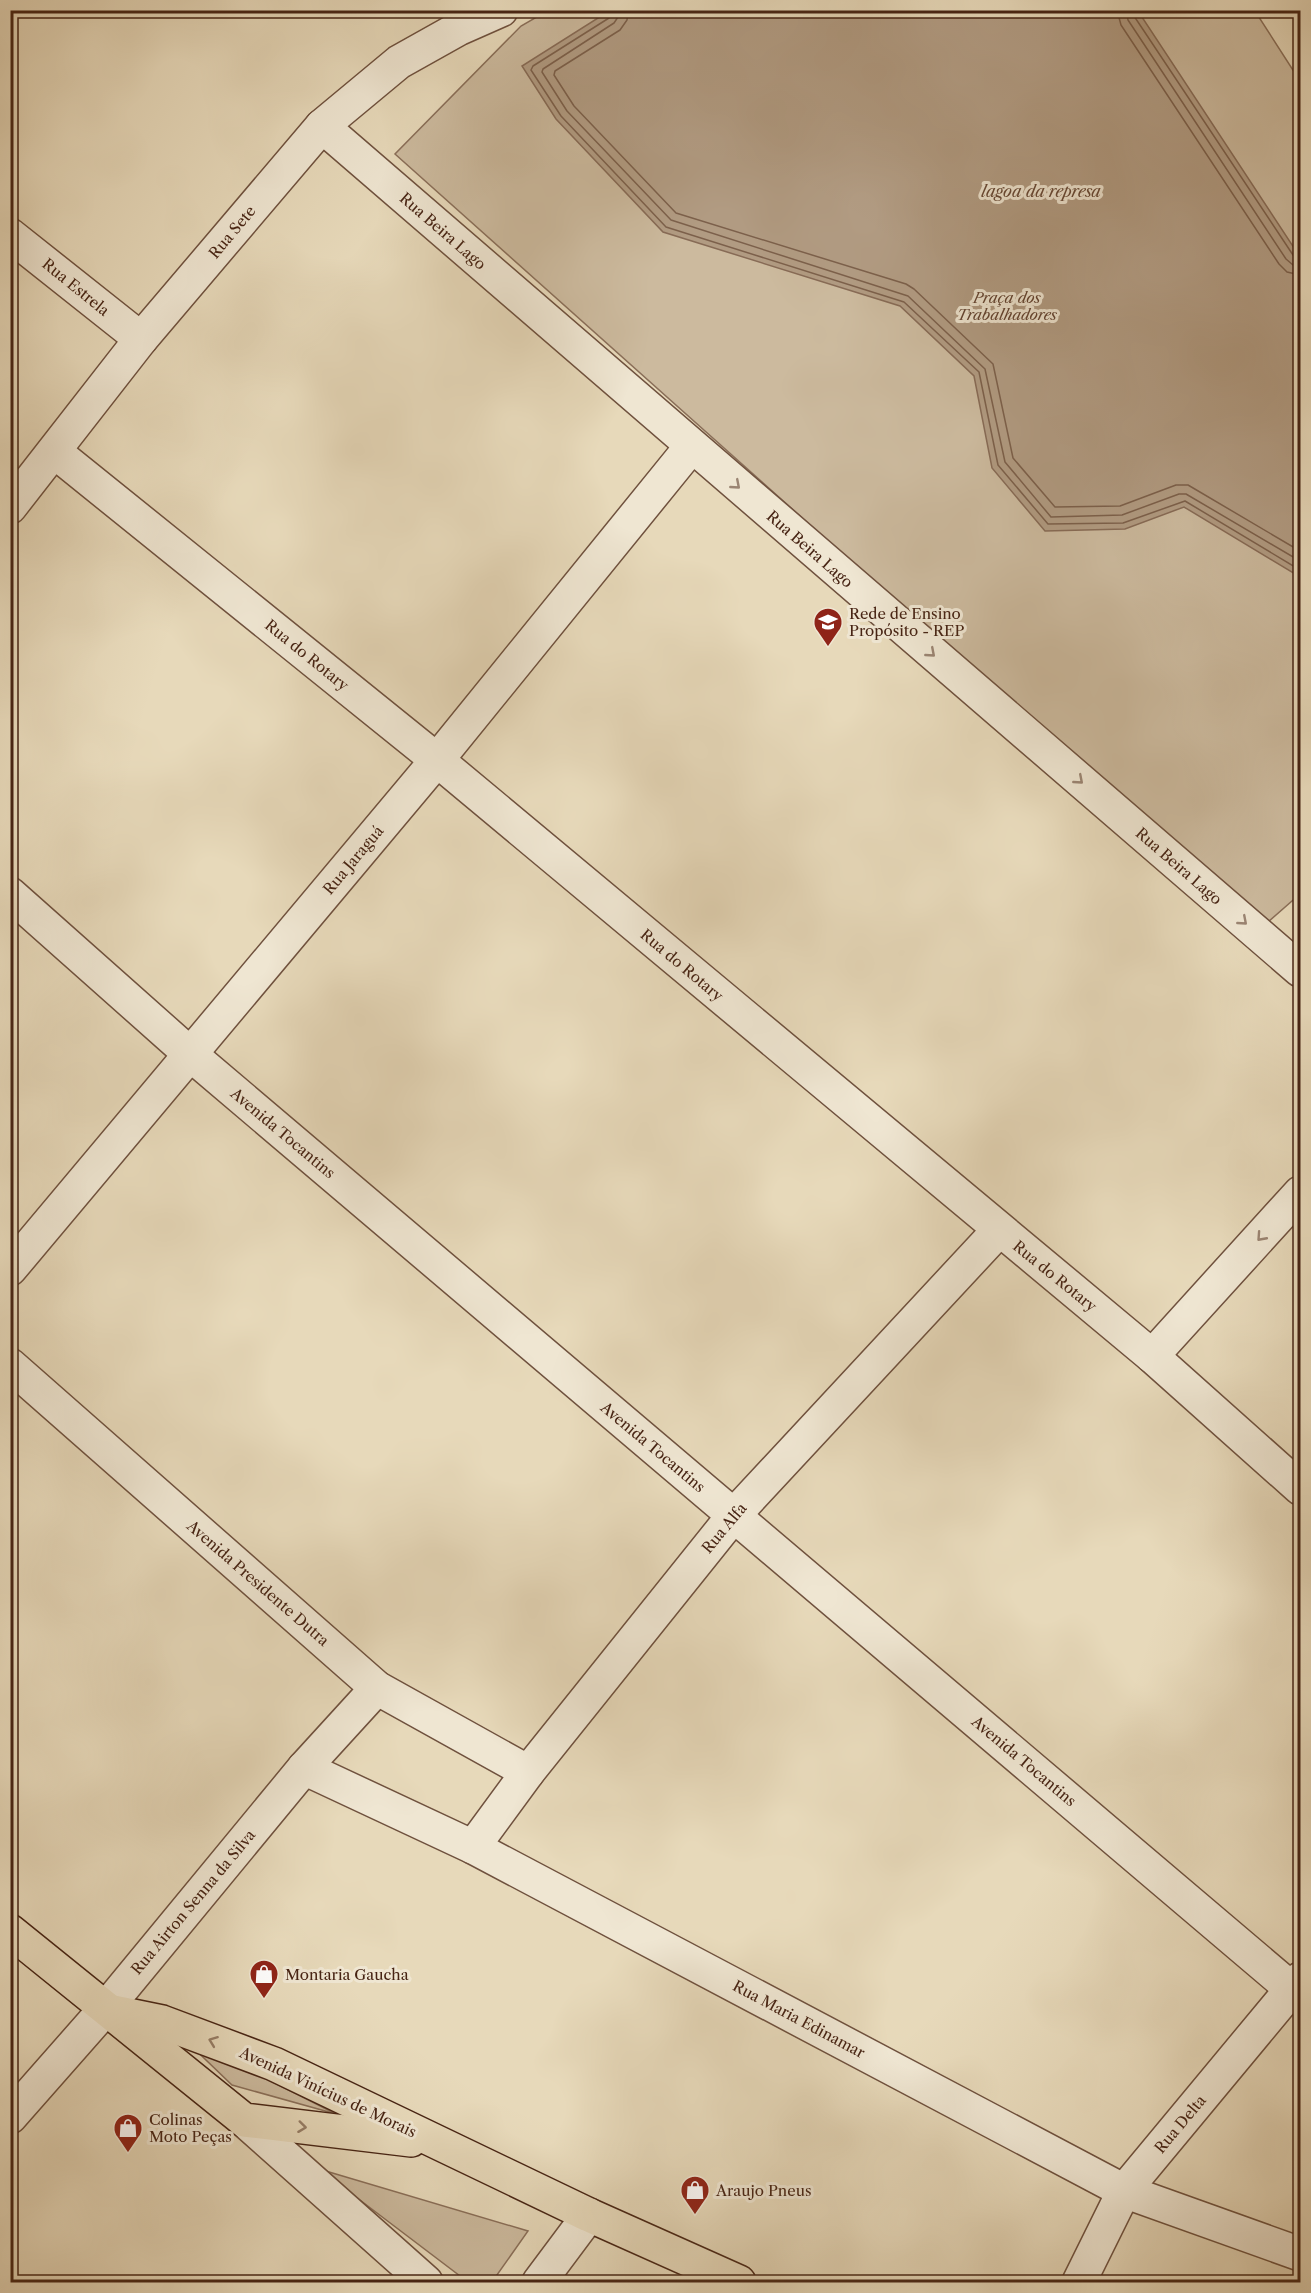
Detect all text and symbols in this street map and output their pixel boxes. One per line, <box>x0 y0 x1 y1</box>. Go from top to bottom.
water label: lagoa da represa <box>981 181 1101 201</box>
street label: Rua Beira Lago <box>396 188 490 274</box>
street label: Rua Sete <box>204 202 260 262</box>
street label: Rua Estrela <box>39 254 113 320</box>
park label: Praça dos Trabalhadores <box>957 288 1058 324</box>
one-way arrow <box>729 478 740 489</box>
street label: Rua Beira Lago <box>763 506 857 592</box>
place label: Rede de Ensino Propósito - REP <box>849 604 964 640</box>
school or university icon: Rede de Ensino Propósito - REP <box>812 606 844 648</box>
street label: Rua do Rotary <box>261 615 353 695</box>
one-way arrow <box>924 646 935 657</box>
one-way arrow <box>1072 773 1083 784</box>
street label: Rua Jaraguá <box>319 822 387 898</box>
street label: Rua Beira Lago <box>1132 823 1226 909</box>
one-way arrow <box>1236 914 1247 925</box>
street label: Rua do Rotary <box>637 925 728 1006</box>
street label: Avenida Tocantins <box>226 1083 339 1182</box>
one-way arrow <box>1257 1230 1268 1240</box>
street label: Rua do Rotary <box>1009 1236 1101 1316</box>
street label: Avenida Tocantins <box>596 1397 709 1496</box>
street label: Rua Alfa <box>697 1499 751 1557</box>
street label: Avenida Presidente Dutra <box>182 1515 333 1650</box>
street label: Avenida Tocantins <box>967 1711 1080 1810</box>
street label: Rua Airton Senna da Silva <box>127 1826 259 1978</box>
shop icon: Montaria Gaucha <box>248 1958 280 2000</box>
place label: Montaria Gaucha <box>285 1965 409 1984</box>
street label: Rua Maria Edinamar <box>730 1976 869 2062</box>
one-way arrow <box>208 2036 219 2048</box>
street label: Avenida Vinícius de Morais <box>236 2042 419 2141</box>
street label: Rua Delta <box>1150 2091 1210 2157</box>
place label: Colinas Moto Peças <box>149 2110 232 2146</box>
shop icon: Colinas Moto Peças <box>112 2112 144 2154</box>
one-way arrow <box>297 2120 307 2133</box>
shop icon: Araujo Pneus <box>679 2174 711 2216</box>
place label: Araujo Pneus <box>715 2181 811 2200</box>

